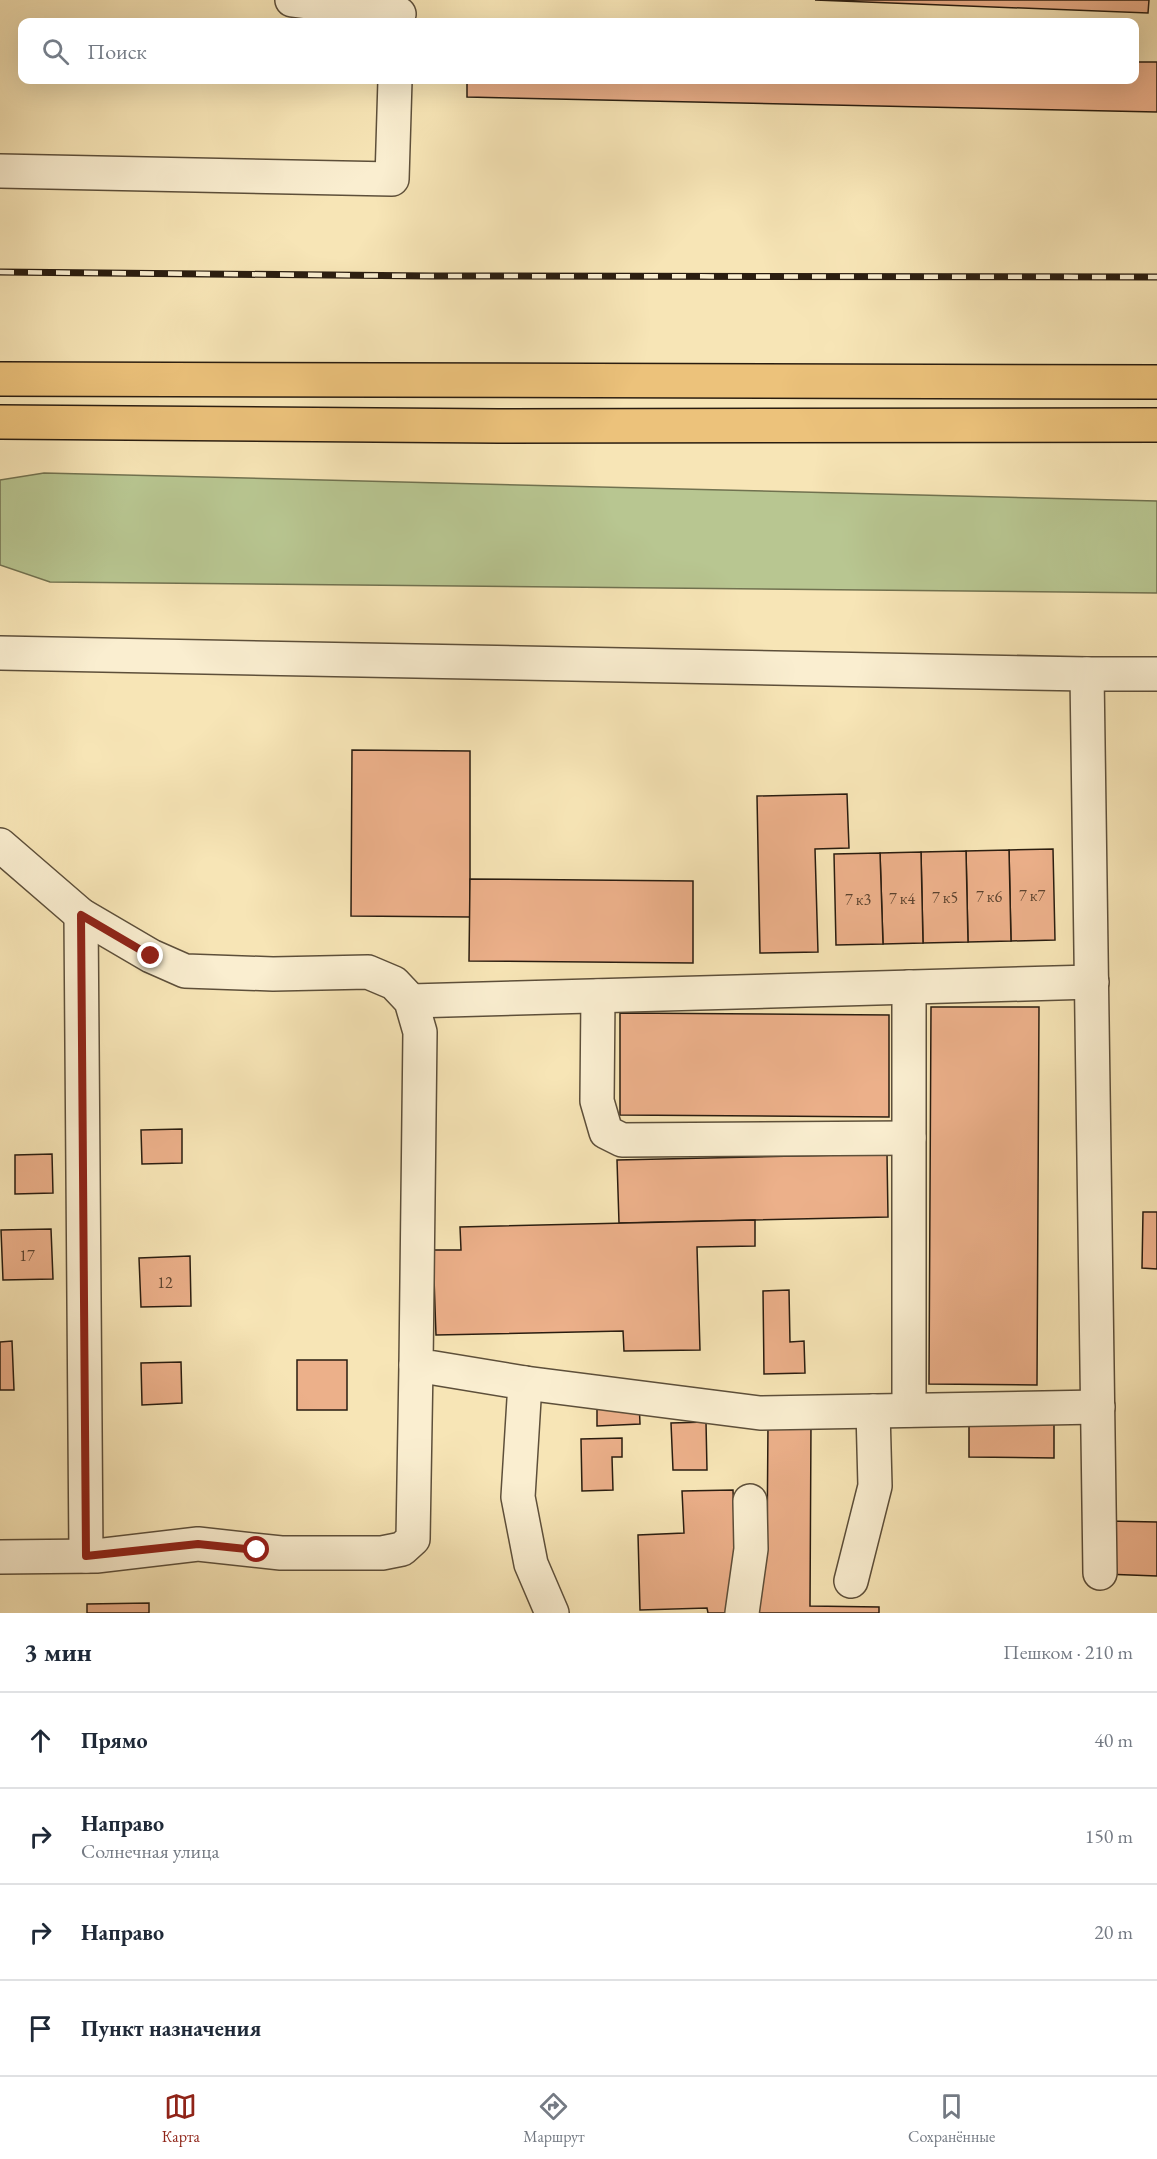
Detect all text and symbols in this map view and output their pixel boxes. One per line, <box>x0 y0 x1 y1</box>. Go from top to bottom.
search box <box>18 18 1139 84</box>
icon: search <box>39 35 72 68</box>
text: Поиск <box>87 37 147 66</box>
house number: 7 к7 <box>1019 885 1045 906</box>
house number: 7 к6 <box>976 886 1002 907</box>
house number: 7 к5 <box>932 887 958 908</box>
house number: 7 к4 <box>889 888 915 909</box>
house number: 7 к3 <box>845 889 871 910</box>
route end <box>137 942 163 968</box>
house number: 17 <box>19 1245 35 1266</box>
house number: 12 <box>157 1272 173 1293</box>
route start <box>243 1536 269 1562</box>
text: 3 мин <box>24 1635 92 1669</box>
text: Пешком · 210 m <box>1003 1639 1133 1665</box>
icon: ahead <box>24 1724 57 1757</box>
text: Прямо <box>81 1726 148 1755</box>
text: 40 m <box>1094 1727 1133 1753</box>
text: Направо <box>81 1809 164 1838</box>
icon: right <box>24 1820 57 1853</box>
text: 150 m <box>1085 1823 1133 1849</box>
text: Солнечная улица <box>81 1838 219 1864</box>
icon: right <box>24 1916 57 1949</box>
text: Направо <box>81 1918 164 1947</box>
text: 20 m <box>1094 1919 1133 1945</box>
icon: arrive <box>24 2012 57 2045</box>
text: Пункт назначения <box>81 2014 261 2043</box>
tab: Карта <box>162 2090 200 2147</box>
tab: Маршрут <box>523 2090 585 2147</box>
tab: Сохранённые <box>908 2090 995 2147</box>

